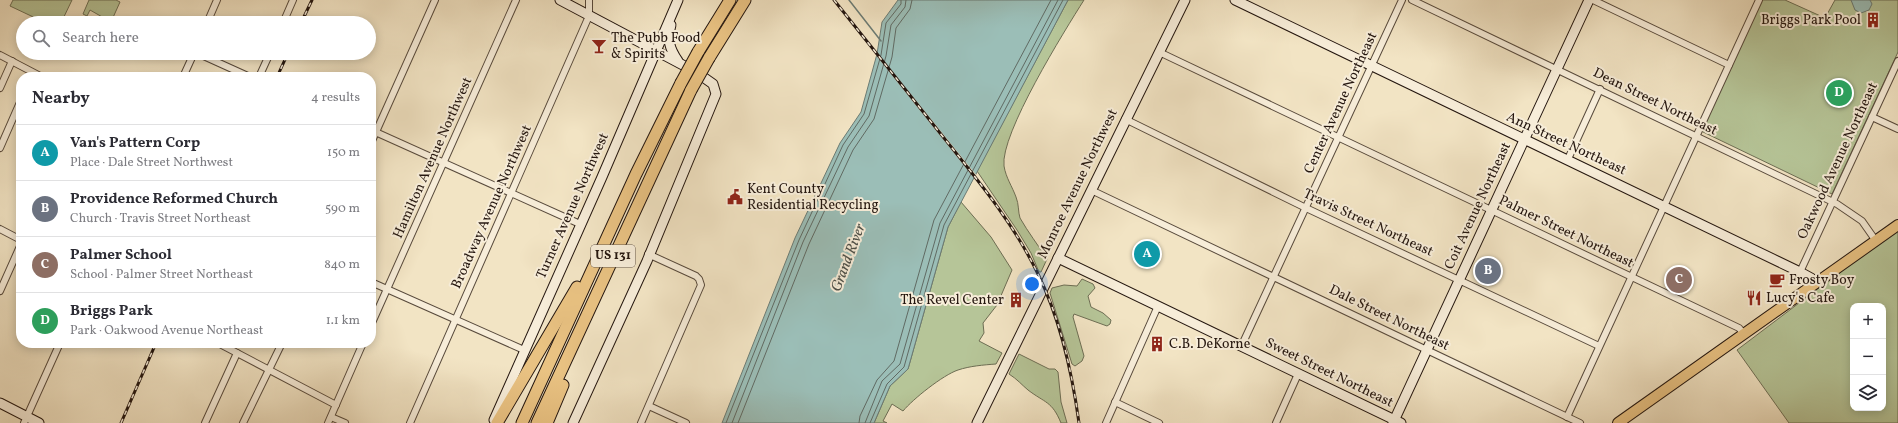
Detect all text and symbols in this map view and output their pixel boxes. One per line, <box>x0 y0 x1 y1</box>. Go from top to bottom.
place label: Briggs Park Pool <box>1761 11 1861 30</box>
building icon: Briggs Park Pool <box>1864 11 1882 29</box>
search box <box>16 16 376 60</box>
icon: search <box>30 27 52 49</box>
text: Search here <box>62 28 139 49</box>
place label: The Pubb Food & Spirits <box>611 29 701 64</box>
street label: Center Avenue Northeast <box>1300 29 1382 177</box>
bar icon: The Pubb Food & Spirits <box>590 37 608 55</box>
street label: Dean Street Northeast <box>1590 64 1720 140</box>
street label: Hamilton Avenue Northwest <box>389 74 477 242</box>
pin: D <box>1826 78 1852 108</box>
street label: Oakwood Avenue Northeast <box>1793 79 1883 243</box>
text: Nearby <box>32 87 90 110</box>
text: 4 results <box>311 89 360 107</box>
street label: Monroe Avenue Northwest <box>1033 106 1123 262</box>
street label: Ann Street Northeast <box>1503 108 1629 180</box>
street label: Broadway Avenue Northwest <box>447 122 537 292</box>
street label: Turner Avenue Northwest <box>532 130 614 282</box>
text: Van's Pattern Corp <box>70 133 200 154</box>
street label: Coit Avenue Northeast <box>1440 139 1516 273</box>
text: A <box>40 144 50 162</box>
text: 150 m <box>327 144 360 162</box>
text: Place · Dale Street Northwest <box>70 154 233 172</box>
place label: Kent County Residential Recycling <box>747 180 879 215</box>
street label: Travis Street Northeast <box>1300 185 1436 262</box>
public building icon: Kent County Residential Recycling <box>726 188 744 206</box>
text: Providence Reformed Church <box>70 189 278 210</box>
street label: Palmer Street Northeast <box>1495 191 1637 273</box>
text: B <box>41 200 49 218</box>
text: 590 m <box>325 200 360 218</box>
text: Church · Travis Street Northeast <box>70 210 251 228</box>
water label: Grand River <box>826 221 872 295</box>
pin: A <box>1134 239 1160 269</box>
text: Palmer School <box>70 245 172 266</box>
road number: US 131 <box>591 245 635 267</box>
text: C <box>41 256 49 274</box>
text: 840 m <box>324 256 360 274</box>
pin: B <box>1475 256 1501 286</box>
pin: C <box>1666 265 1692 295</box>
text: School · Palmer Street Northeast <box>70 266 253 284</box>
cafe icon: Frosty Boy <box>1768 271 1786 289</box>
place label: Frosty Boy <box>1789 271 1855 290</box>
your location <box>1022 274 1042 294</box>
street label: Dale Street Northeast <box>1326 281 1452 355</box>
restaurant icon: Lucy's Cafe <box>1745 289 1763 307</box>
place label: Lucy's Cafe <box>1766 289 1835 308</box>
place label: The Revel Center <box>900 291 1004 310</box>
building icon: The Revel Center <box>1007 291 1025 309</box>
text: Briggs Park <box>70 301 153 322</box>
map controls <box>1850 303 1886 411</box>
button: + <box>1850 303 1886 339</box>
text: D <box>40 312 50 330</box>
text: 1.1 km <box>326 312 360 330</box>
text: Park · Oakwood Avenue Northeast <box>70 322 263 340</box>
street label: Sweet Street Northeast <box>1262 334 1396 412</box>
building icon: C.B. DeKorne <box>1148 335 1166 353</box>
place label: C.B. DeKorne <box>1169 335 1251 354</box>
button: − <box>1850 339 1886 375</box>
button: layers <box>1850 375 1886 411</box>

